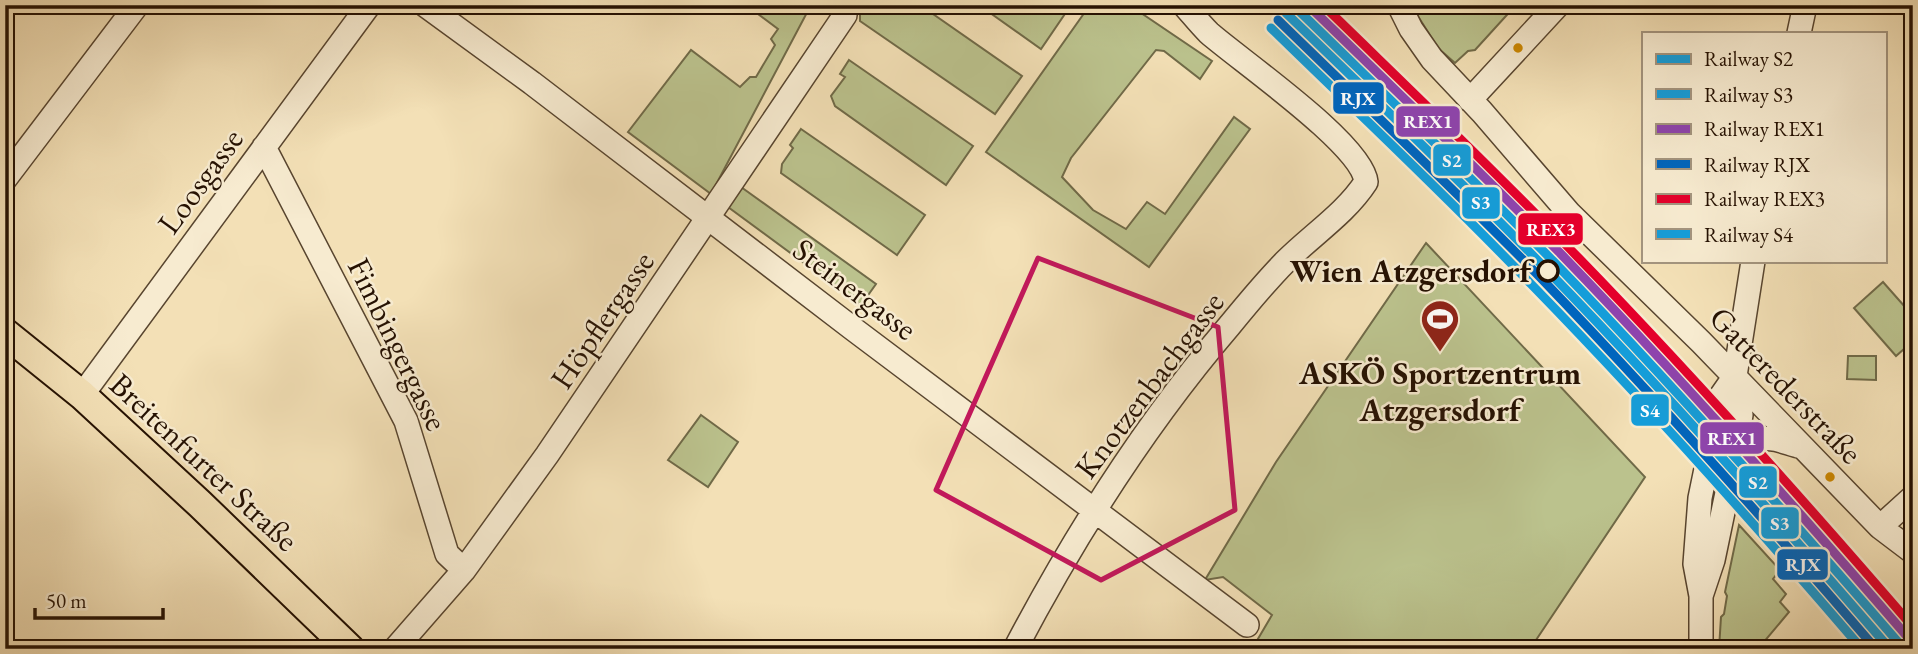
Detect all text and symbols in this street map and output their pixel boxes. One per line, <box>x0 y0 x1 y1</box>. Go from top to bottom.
legend <box>1642 32 1886 262</box>
unlabelled marker <box>1511 41 1525 55</box>
text: Railway S2 <box>1704 45 1793 72</box>
line badge: RJX <box>1332 81 1385 115</box>
text: Railway S3 <box>1704 81 1793 108</box>
text: RJX <box>1340 86 1377 111</box>
line badge: REX1 <box>1395 105 1461 138</box>
text: REX1 <box>1403 109 1453 134</box>
text: Railway REX1 <box>1704 115 1825 142</box>
street label: Loosgasse <box>148 120 252 242</box>
line badge: S2 <box>1432 143 1472 177</box>
text: S2 <box>1442 148 1462 173</box>
text: Railway RJX <box>1704 151 1810 178</box>
text: Railway REX3 <box>1704 185 1825 212</box>
line badge: S3 <box>1461 186 1501 220</box>
text: S3 <box>1471 190 1491 215</box>
line badge: REX3 <box>1517 212 1584 246</box>
text: REX3 <box>1526 217 1576 242</box>
text: Railway S4 <box>1704 221 1794 248</box>
street label: Steinergasse <box>784 229 926 349</box>
street label: Höpflergasse <box>541 243 663 397</box>
place label: Wien Atzgersdorf <box>1290 250 1534 292</box>
street label: Fimbingergasse <box>338 251 458 437</box>
marker: Wien Atzgersdorf <box>1537 260 1559 282</box>
street label: Knotzenbachgasse <box>1065 283 1233 487</box>
street label: Gatterederstraße <box>1700 297 1872 473</box>
sports icon: ASKÖ Sportzentrum Atzgersdorf <box>1419 298 1461 353</box>
place label: ASKÖ Sportzentrum Atzgersdorf <box>1298 352 1581 431</box>
street label: Breitenfurter Straße <box>101 364 307 560</box>
line badge: S4 <box>1630 393 1670 427</box>
text: S4 <box>1640 398 1661 423</box>
line badge: REX1 <box>1699 421 1765 455</box>
text: REX1 <box>1707 426 1757 451</box>
line badge: S2 <box>1738 465 1778 499</box>
text: S2 <box>1748 470 1768 495</box>
unlabelled marker <box>1823 470 1837 484</box>
line badge: S3 <box>1760 506 1800 540</box>
text: S3 <box>1770 511 1790 536</box>
line badge: RJX <box>1776 548 1829 581</box>
text: RJX <box>1785 552 1822 577</box>
scale bar <box>35 577 163 621</box>
text: 50 m <box>46 587 87 614</box>

